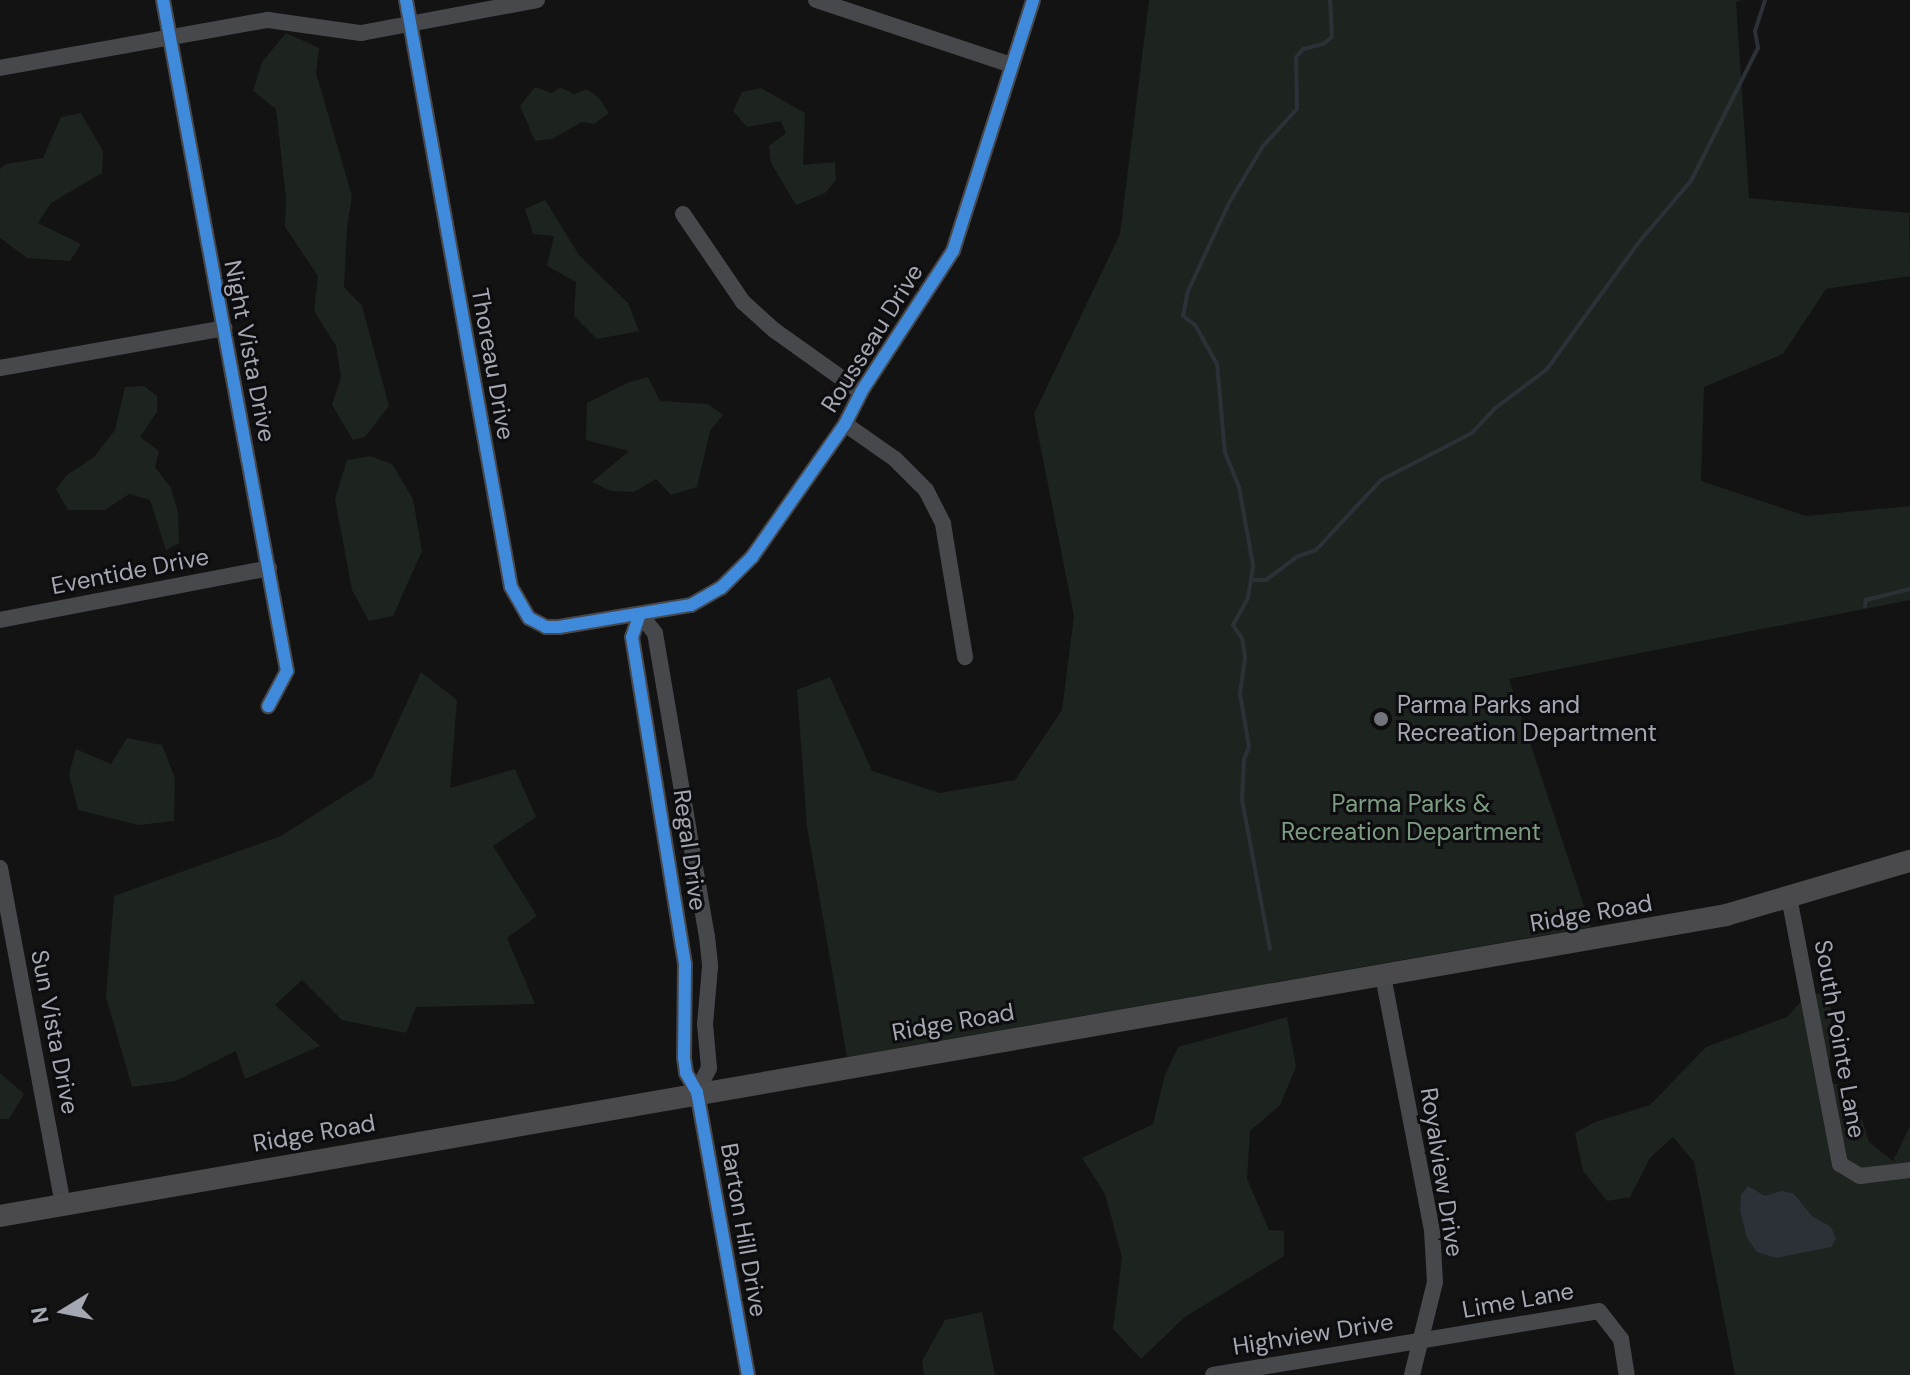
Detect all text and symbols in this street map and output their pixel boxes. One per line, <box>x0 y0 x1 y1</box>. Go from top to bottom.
street label: Night Vista Drive <box>218 258 282 444</box>
street label: Rousseau Drive <box>815 259 929 417</box>
street label: Thoreau Drive <box>465 286 521 442</box>
street label: Eventide Drive <box>49 542 211 600</box>
place label: Parma Parks and Recreation Department <box>1397 691 1657 747</box>
marker: Parma Parks and Recreation Department <box>1372 710 1390 728</box>
street label: Regal Drive <box>667 788 713 912</box>
park label: Parma Parks & Recreation Department <box>1281 790 1541 846</box>
street label: Ridge Road <box>1528 888 1654 938</box>
street label: South Pointe Lane <box>1808 938 1872 1140</box>
street label: Sun Vista Drive <box>25 947 85 1117</box>
street label: Ridge Road <box>890 997 1016 1047</box>
street label: Royalview Drive <box>1414 1085 1470 1259</box>
street label: Ridge Road <box>251 1108 377 1158</box>
street label: Barton Hill Drive <box>715 1141 773 1319</box>
north arrow <box>24 1271 104 1351</box>
street label: Lime Lane <box>1460 1276 1576 1324</box>
text: N <box>24 1305 56 1326</box>
street label: Highview Drive <box>1231 1307 1395 1361</box>

